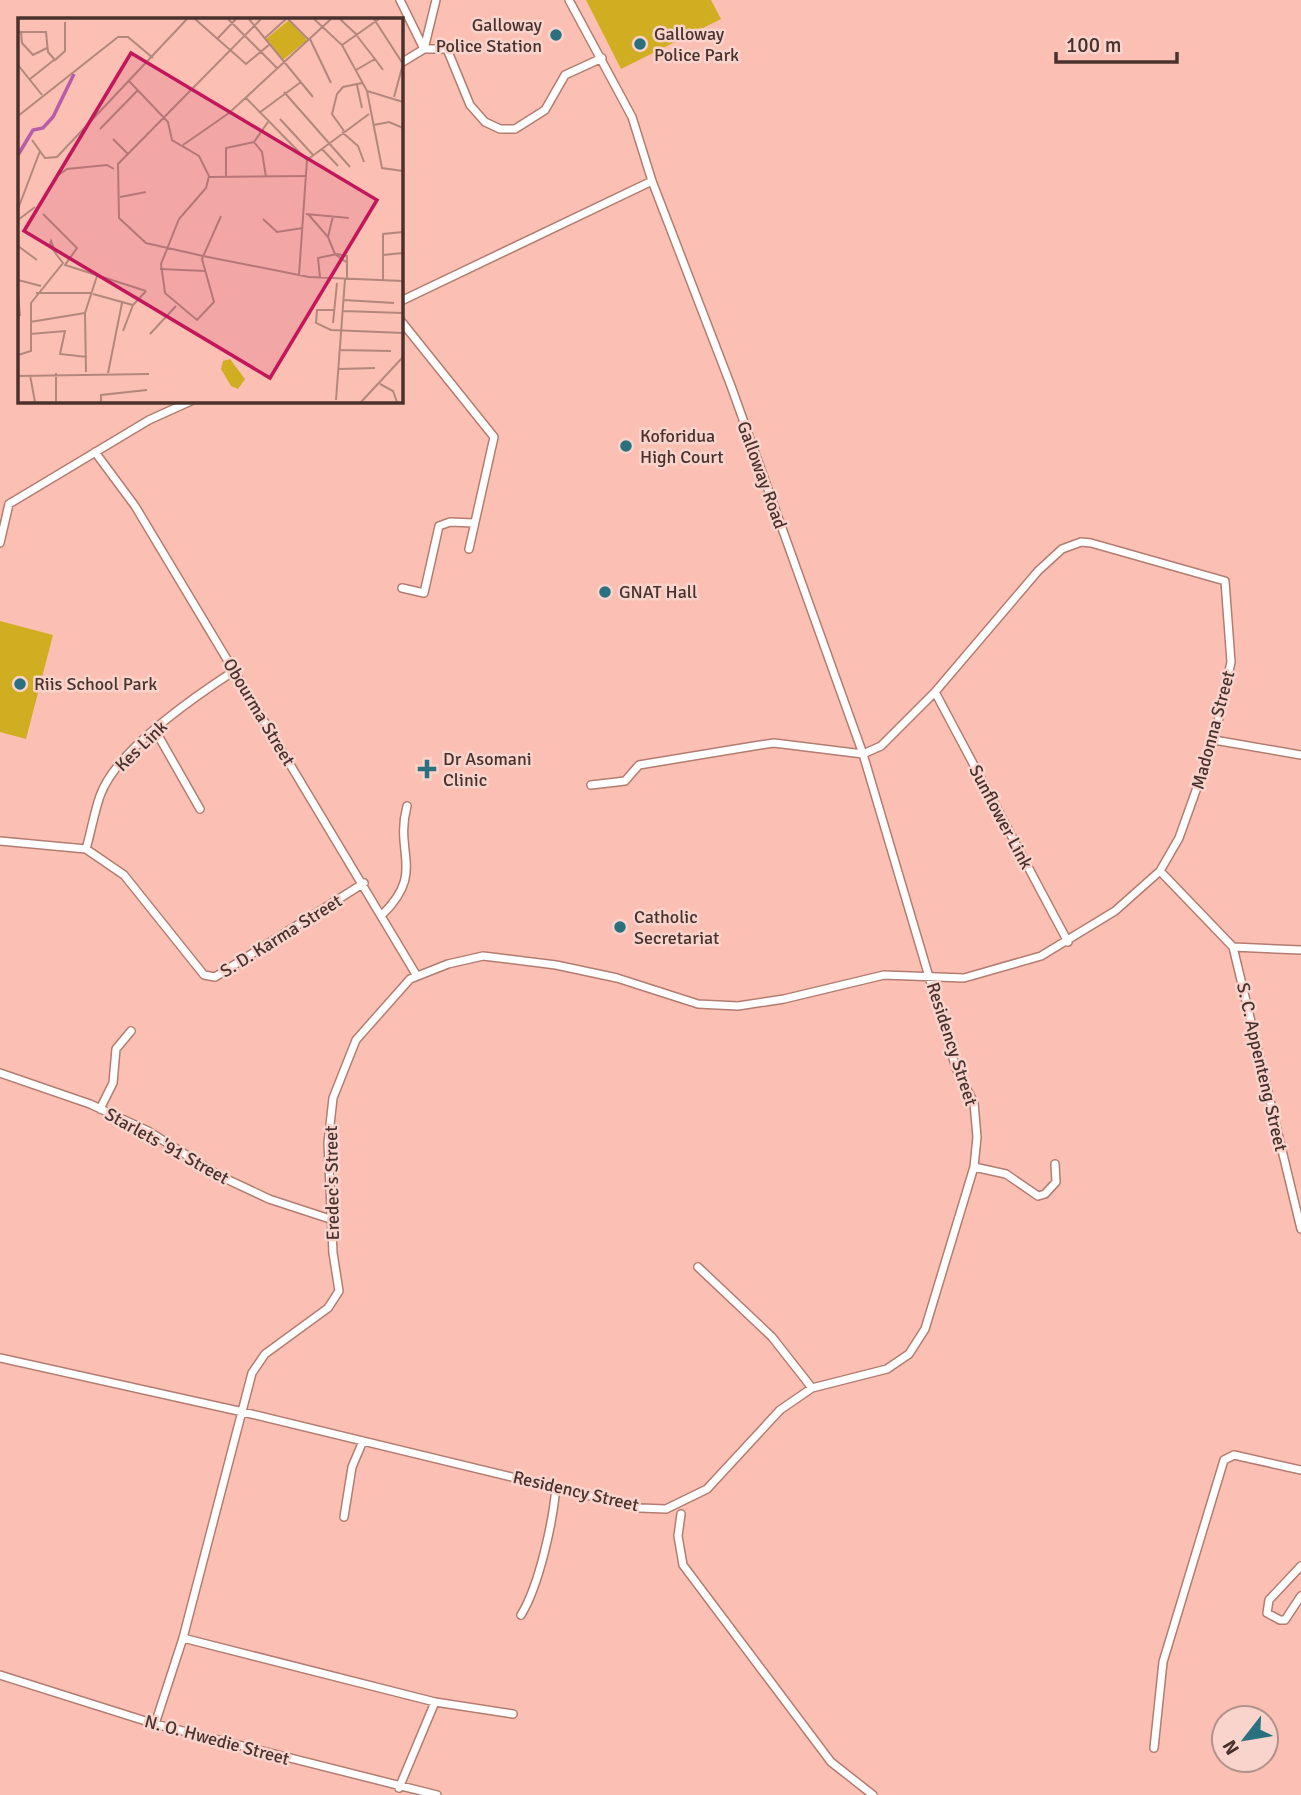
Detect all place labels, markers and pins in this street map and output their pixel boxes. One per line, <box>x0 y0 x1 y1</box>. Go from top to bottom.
place label: Galloway Police Station <box>436 14 543 57</box>
place label: Galloway Police Park <box>654 23 739 66</box>
marker: Galloway Police Station <box>548 27 564 43</box>
marker: Galloway Police Park <box>632 36 648 52</box>
place label: Koforidua High Court <box>640 425 724 468</box>
marker: Koforidua High Court <box>618 438 634 454</box>
place label: GNAT Hall <box>619 581 697 603</box>
marker: GNAT Hall <box>597 584 613 600</box>
place label: Riis School Park <box>34 673 157 695</box>
marker: Riis School Park <box>12 676 28 692</box>
place label: Dr Asomani Clinic <box>443 748 532 791</box>
marker: Dr Asomani Clinic <box>417 759 437 779</box>
place label: Catholic Secretariat <box>634 906 719 949</box>
marker: Catholic Secretariat <box>612 919 628 935</box>

